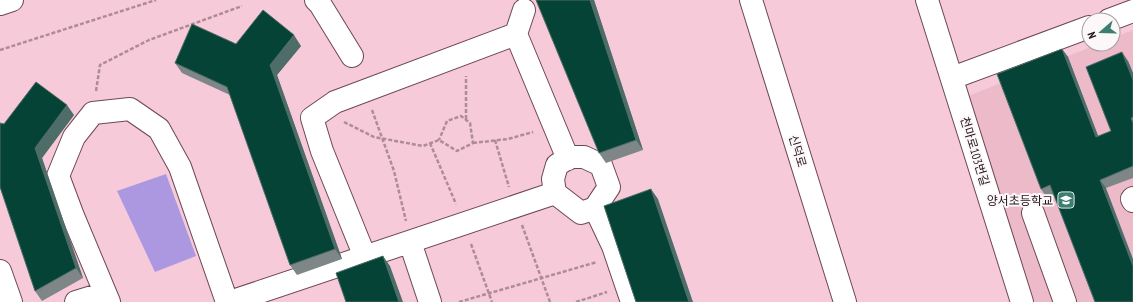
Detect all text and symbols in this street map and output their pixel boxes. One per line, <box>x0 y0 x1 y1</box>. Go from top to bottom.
north arrow <box>1081 12 1121 52</box>
text: N <box>1084 30 1099 41</box>
street label: 천마로103번길 <box>957 115 993 187</box>
street label: 신덕로 <box>786 133 810 169</box>
school or university icon: 양서초등학교 <box>1056 190 1076 210</box>
place label: 양서초등학교 <box>987 193 1053 208</box>

